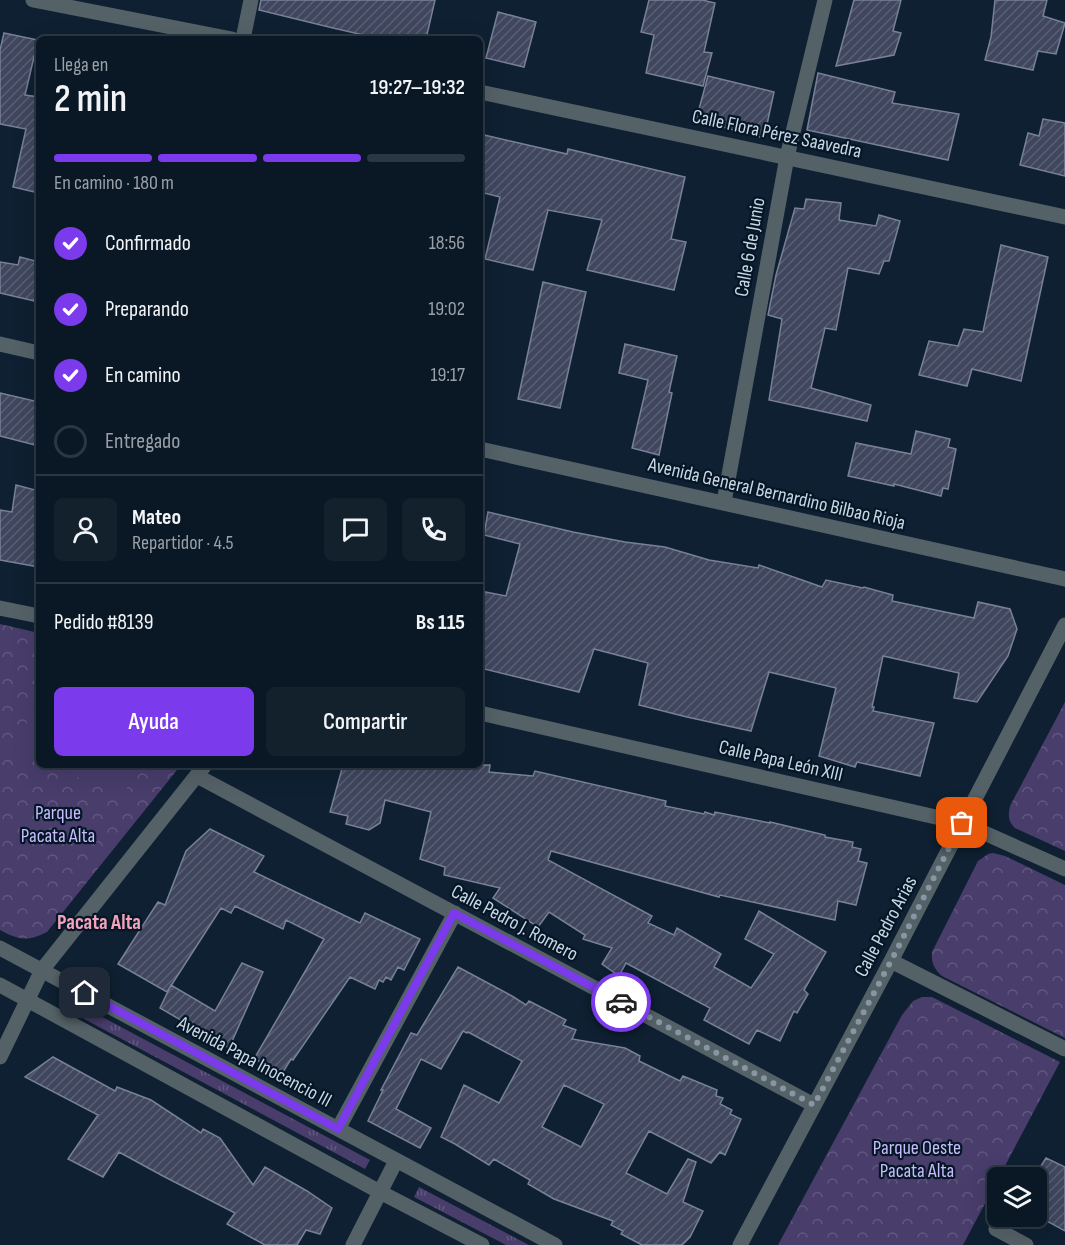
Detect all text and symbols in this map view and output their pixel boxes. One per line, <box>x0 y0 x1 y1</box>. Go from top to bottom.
text: Llega en <box>54 53 108 77</box>
text: 19:27–19:32 <box>370 74 465 101</box>
text: 2 min <box>54 76 127 123</box>
street label: Calle Flora Pérez Saavedra <box>690 104 864 164</box>
text: En camino · 180 m <box>54 171 174 195</box>
street label: Calle 6 de Junio <box>729 196 771 299</box>
icon: check <box>54 227 87 260</box>
text: Confirmado <box>105 230 191 257</box>
text: 18:56 <box>429 231 465 255</box>
icon: check <box>54 293 87 326</box>
text: Preparando <box>105 296 189 323</box>
text: 19:02 <box>428 297 465 321</box>
icon: check <box>54 359 87 392</box>
text: En camino <box>105 362 181 389</box>
text: 19:17 <box>430 363 465 387</box>
text: Entregado <box>105 428 180 455</box>
street label: Avenida General Bernardino Bilbao Rioja <box>645 452 908 535</box>
button: person <box>54 498 117 561</box>
button: chat <box>324 498 387 561</box>
button: phone <box>402 498 465 561</box>
text: Mateo <box>132 504 181 531</box>
text: Repartidor · 4.5 <box>132 531 234 555</box>
text: Pedido #8139 <box>54 609 154 636</box>
text: Bs 115 <box>416 609 465 636</box>
button: Ayuda <box>54 687 254 756</box>
button: Compartir <box>266 687 465 756</box>
street label: Calle Papa León XIII <box>716 735 845 787</box>
pin <box>936 797 987 848</box>
park label: Parque Pacata Alta <box>21 801 95 848</box>
icon: bag <box>945 806 978 839</box>
street label: Calle Pedro Arias <box>849 872 922 981</box>
street label: Calle Pedro J. Romero <box>447 879 582 966</box>
district label: Pacata Alta <box>57 910 141 935</box>
pin <box>59 967 110 1018</box>
courier <box>591 972 651 1032</box>
icon: home <box>68 976 101 1009</box>
icon: car <box>605 986 638 1019</box>
street label: Avenida Papa Inocencio III <box>172 1011 336 1113</box>
park label: Parque Oeste Pacata Alta <box>873 1136 961 1183</box>
map controls <box>987 1167 1047 1227</box>
button: layers <box>987 1167 1047 1227</box>

